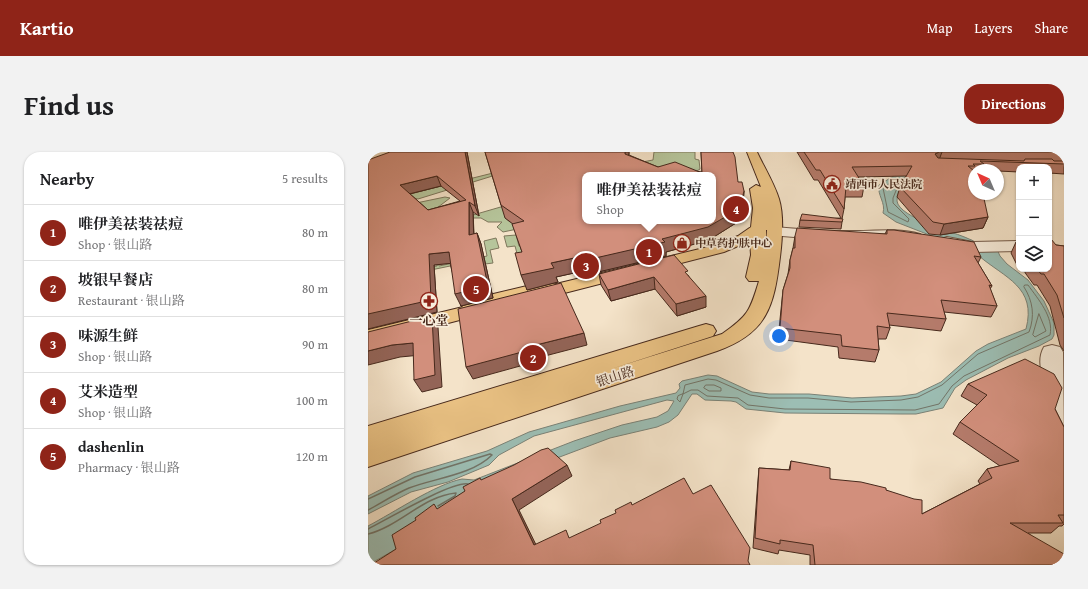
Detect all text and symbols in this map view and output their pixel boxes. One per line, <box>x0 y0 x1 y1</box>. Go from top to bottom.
text: Kartio <box>20 14 74 42</box>
text: Map <box>927 18 953 38</box>
text: Layers <box>975 18 1013 38</box>
text: Share <box>1035 18 1068 38</box>
text: Find us <box>24 84 114 125</box>
button: Directions <box>964 84 1064 124</box>
north arrow <box>968 164 1004 200</box>
map controls <box>1016 164 1052 272</box>
button: + <box>1016 164 1052 200</box>
text: Nearby <box>40 166 94 191</box>
text: 5 results <box>282 169 328 188</box>
popup <box>582 172 716 224</box>
public building icon: 靖西市人民法院 <box>822 174 842 194</box>
place label: 靖西市人民法院 <box>845 176 923 192</box>
text: 唯伊美祛装祛痘 <box>596 179 702 200</box>
pin: 4 <box>723 194 749 224</box>
text: Shop <box>596 200 624 219</box>
button: − <box>1016 200 1052 236</box>
text: 唯伊美祛装祛痘 <box>78 213 183 234</box>
text: 1 <box>50 223 56 242</box>
text: 80 m <box>302 223 328 242</box>
shop icon: 中草药护肤中心 <box>672 233 692 253</box>
text: Shop · 银山路 <box>78 235 152 254</box>
place label: 中草药护肤中心 <box>695 235 772 251</box>
button: layers <box>1016 236 1052 272</box>
pin: 1 <box>636 237 662 267</box>
pin: 3 <box>573 251 599 281</box>
text: 坡银早餐店 <box>78 269 153 290</box>
pin: 5 <box>463 274 489 304</box>
text: 2 <box>50 279 56 298</box>
text: 80 m <box>302 279 328 298</box>
text: Restaurant · 银山路 <box>78 291 185 310</box>
pharmacy icon: 一心堂 <box>419 291 439 311</box>
place label: 一心堂 <box>409 311 449 330</box>
text: 味源生鲜 <box>78 325 138 346</box>
your location <box>769 326 789 346</box>
text: 3 <box>50 335 56 354</box>
text: 90 m <box>302 335 328 354</box>
pin: 2 <box>520 343 546 373</box>
text: Shop · 银山路 <box>78 347 152 366</box>
street label: 银山路 <box>594 361 637 392</box>
text: 艾米造型 <box>78 381 138 402</box>
text: 4 <box>50 391 56 410</box>
text: 100 m <box>296 391 328 410</box>
text: Shop · 银山路 <box>78 403 152 422</box>
text: dashenlin <box>78 436 144 457</box>
text: 5 <box>50 447 56 466</box>
text: 120 m <box>296 447 328 466</box>
text: Pharmacy · 银山路 <box>78 458 180 477</box>

